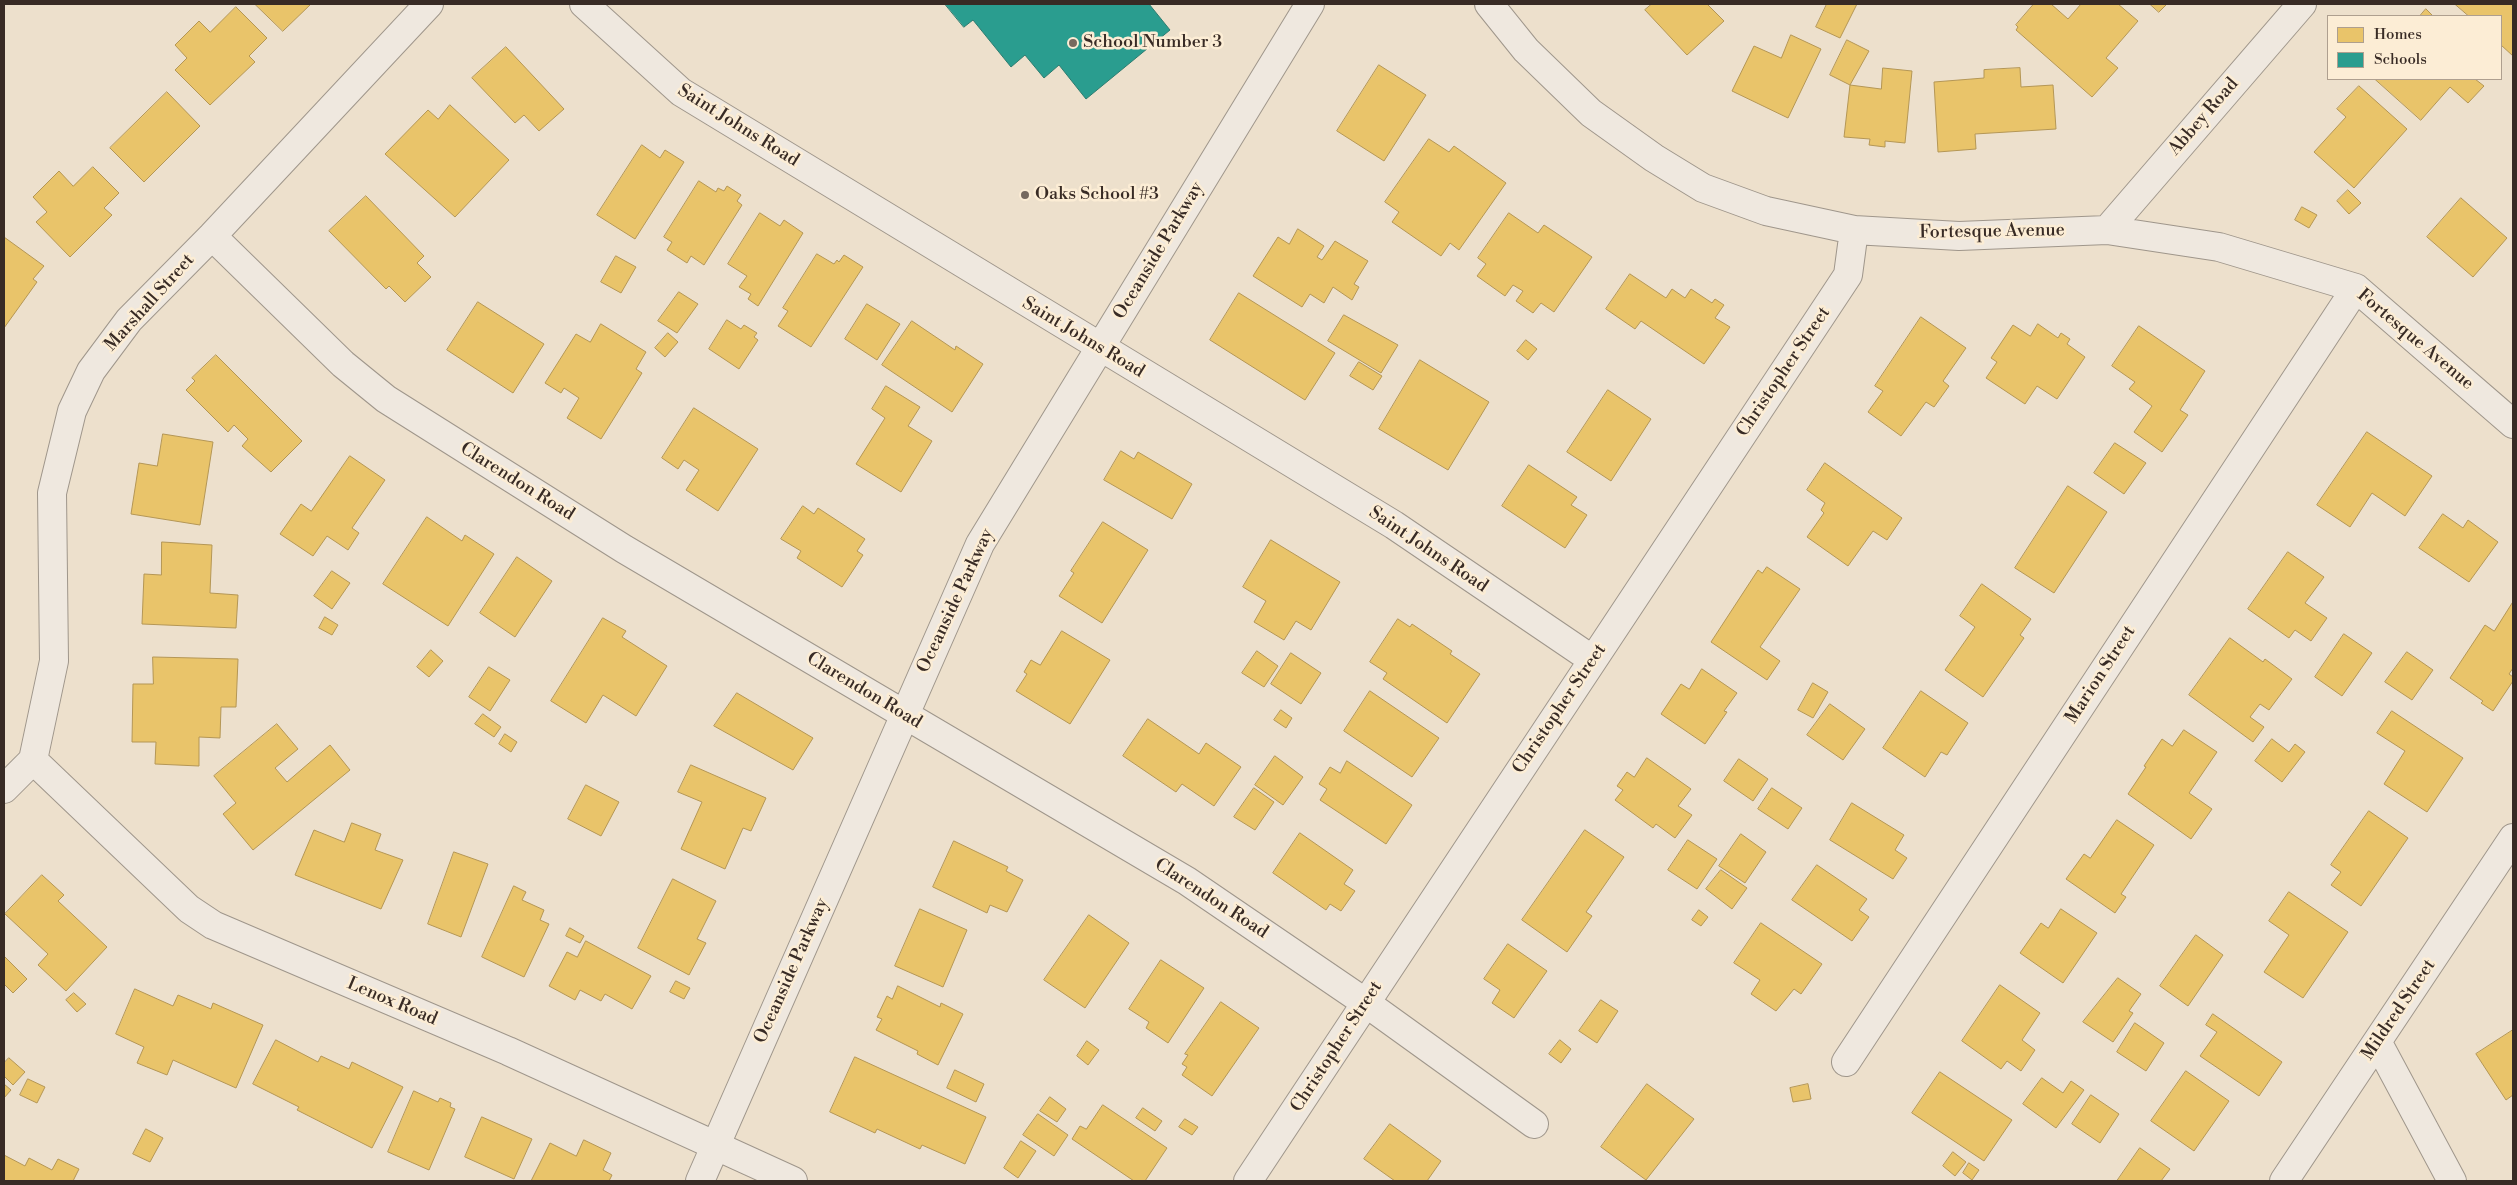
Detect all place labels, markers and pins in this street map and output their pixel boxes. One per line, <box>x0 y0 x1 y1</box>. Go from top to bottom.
place label: School Number 3 <box>1083 32 1222 54</box>
marker: School Number 3 <box>1067 37 1079 49</box>
place label: Oaks School #3 <box>1035 184 1159 206</box>
marker: Oaks School #3 <box>1019 189 1031 201</box>

